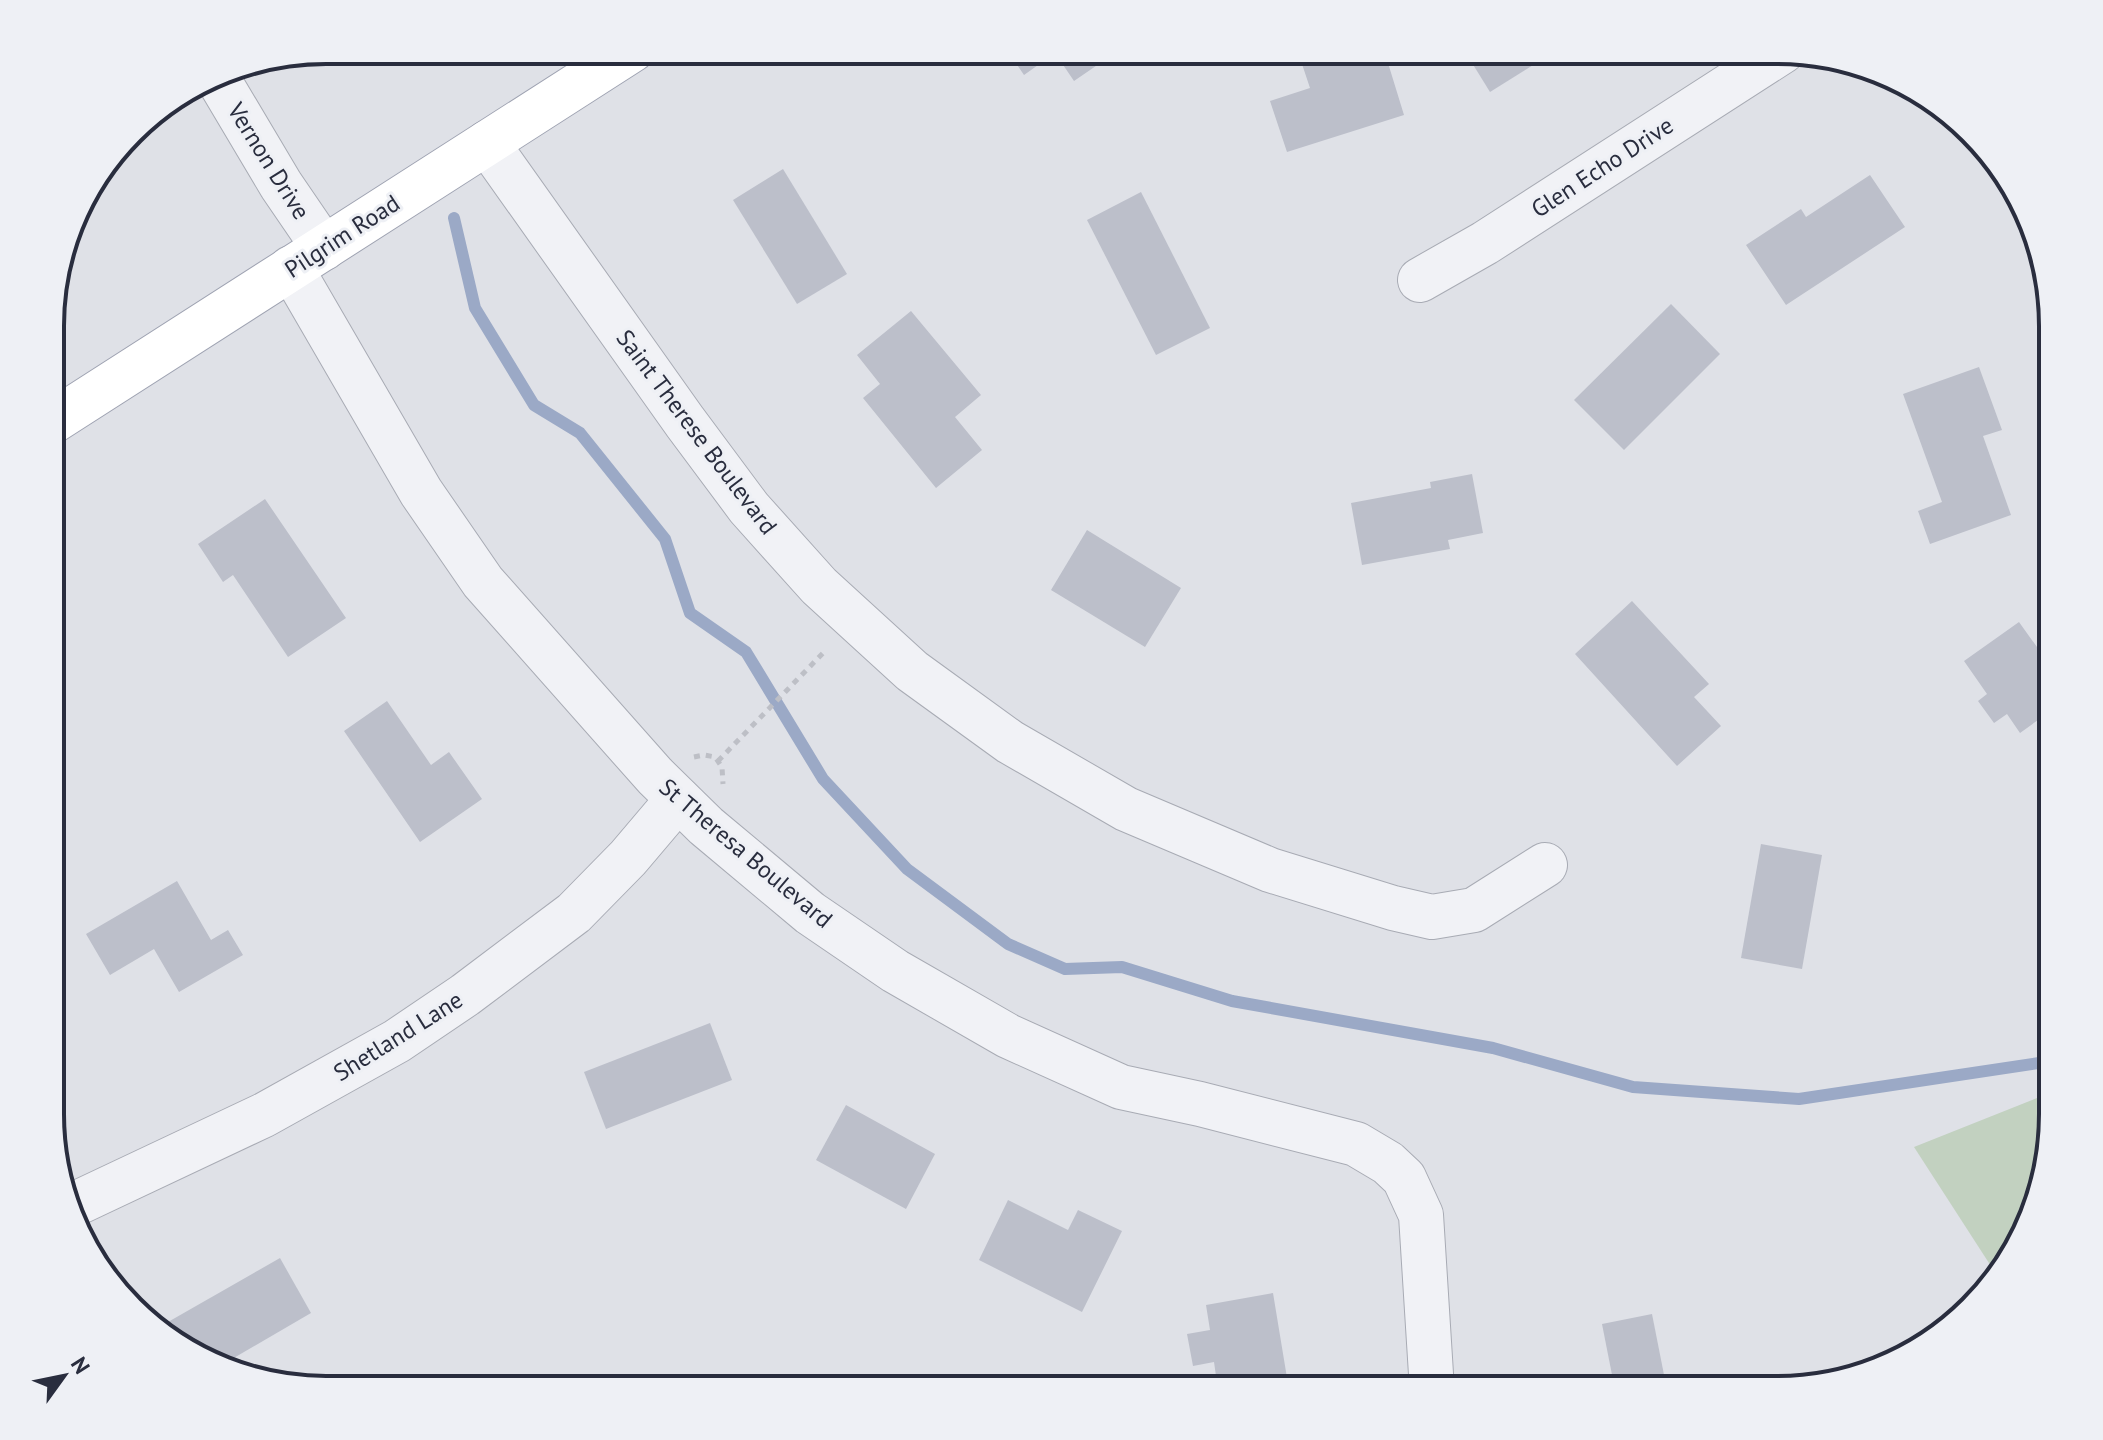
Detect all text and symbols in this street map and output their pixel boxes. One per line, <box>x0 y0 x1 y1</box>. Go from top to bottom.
street label: Vernon Drive <box>220 96 317 225</box>
street label: Glen Echo Drive <box>1525 110 1679 224</box>
street label: Pilgrim Road <box>279 187 405 285</box>
street label: Saint Therese Boulevard <box>610 323 784 541</box>
street label: St Theresa Boulevard <box>653 771 839 935</box>
street label: Shetland Lane <box>328 984 468 1088</box>
north arrow <box>24 1336 104 1416</box>
text: N <box>65 1351 96 1379</box>

